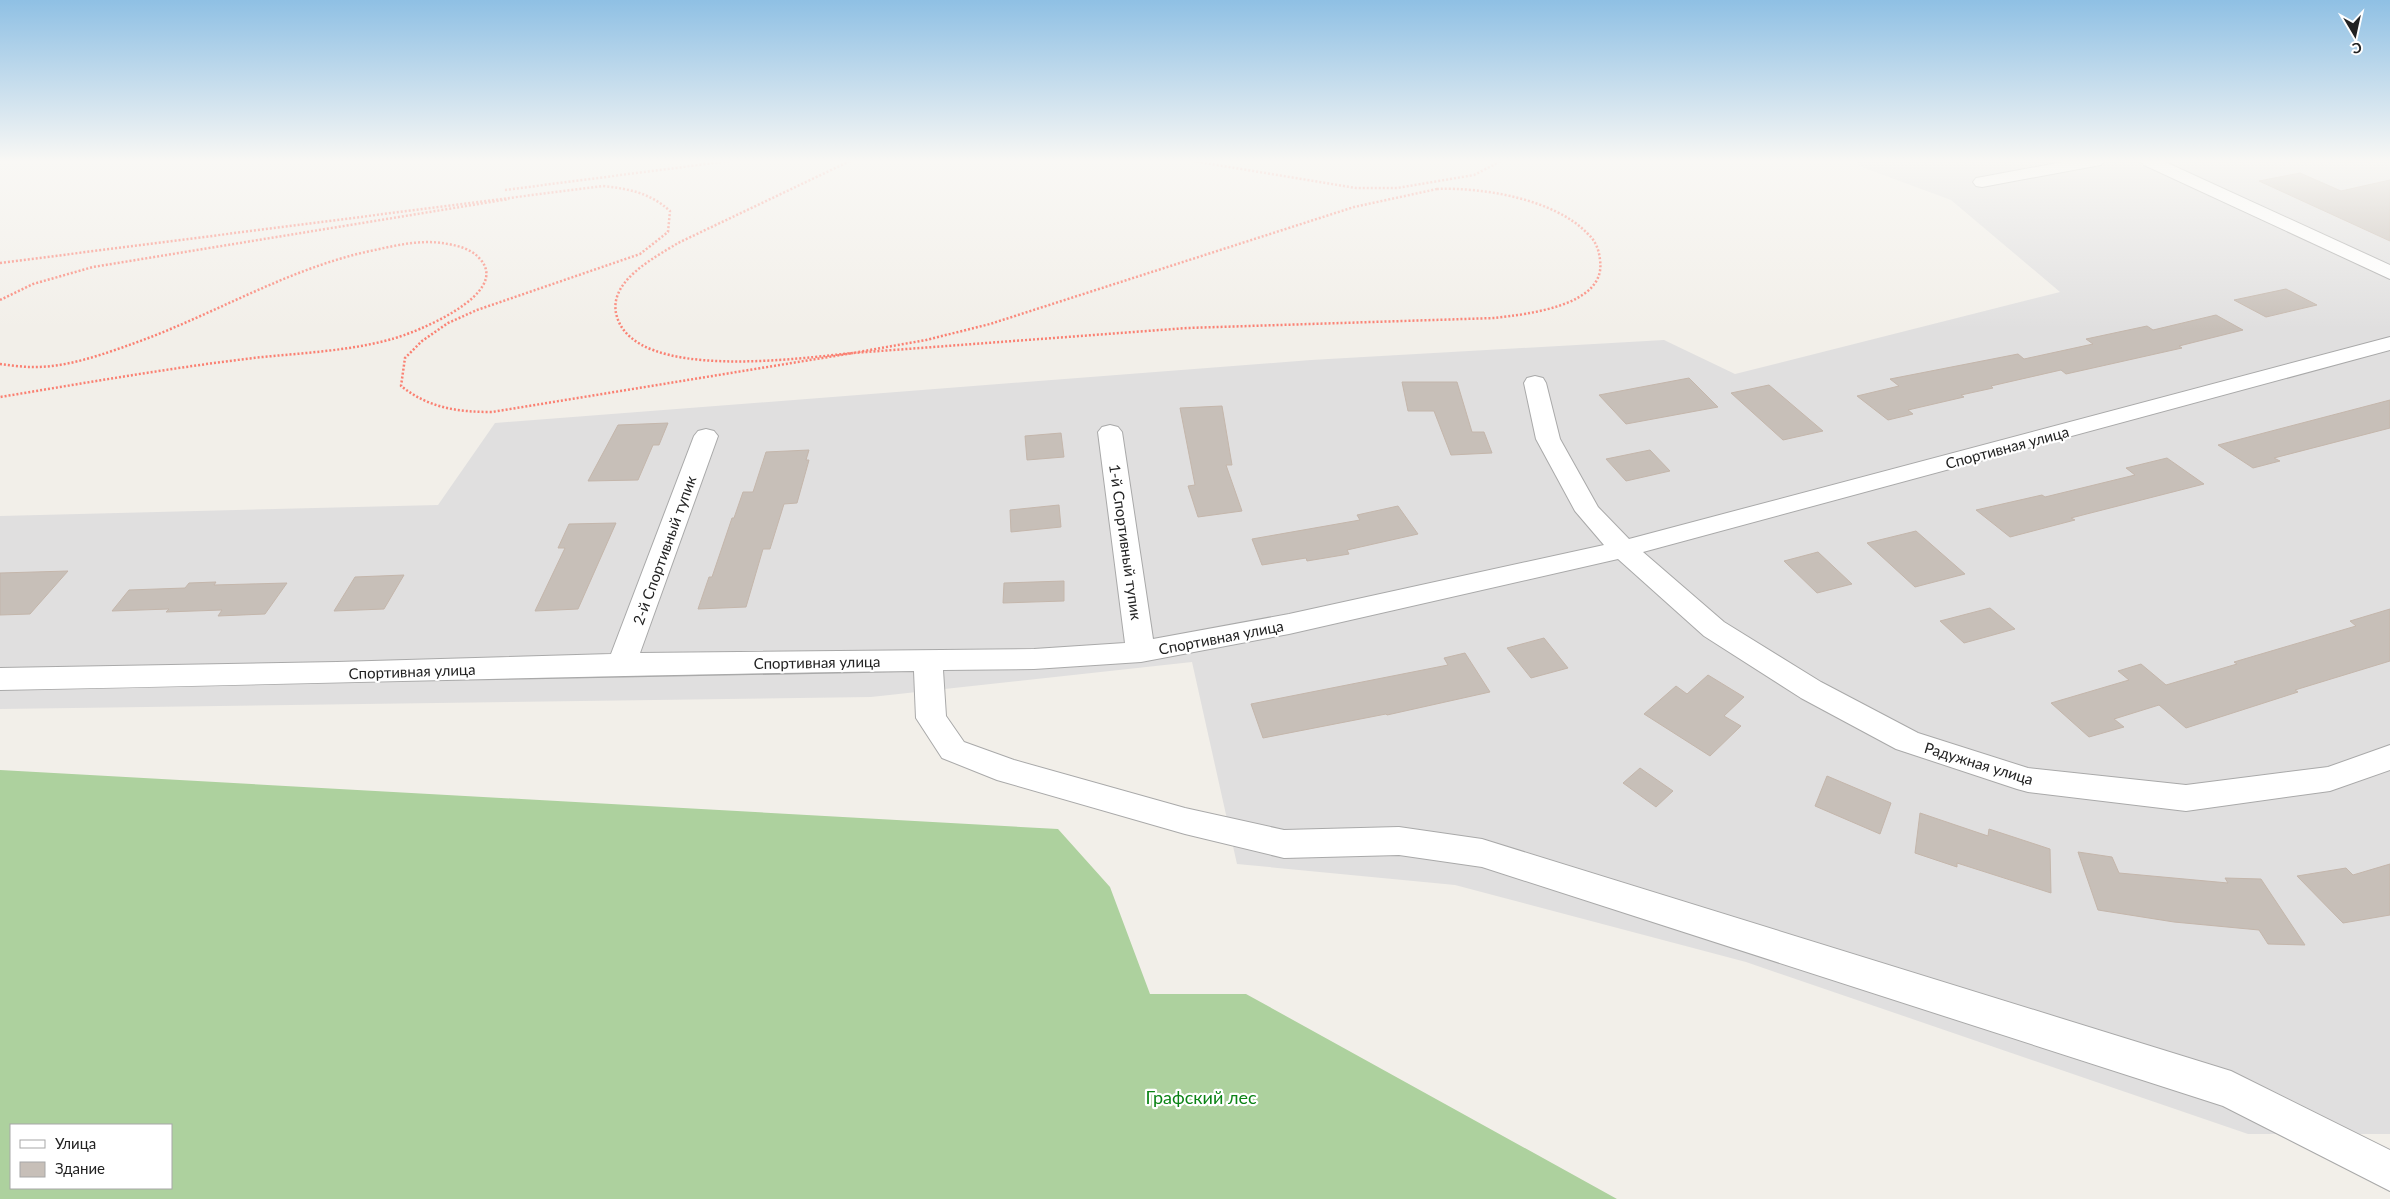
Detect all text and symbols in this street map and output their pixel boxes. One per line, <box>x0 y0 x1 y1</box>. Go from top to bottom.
north arrow <box>2330 10 2380 60</box>
text: С <box>2350 39 2363 58</box>
street label: Спортивная улица <box>1943 422 2071 472</box>
street label: 1-й Спортивный тупик <box>1106 463 1146 621</box>
street label: 2-й Спортивный тупик <box>629 473 699 627</box>
street label: Спортивная улица <box>1157 616 1285 658</box>
street label: Спортивная улица <box>753 652 881 672</box>
street label: Спортивная улица <box>348 660 476 682</box>
street label: Радужная улица <box>1922 738 2036 788</box>
park label: Графский лес <box>1145 1086 1257 1108</box>
legend <box>10 1124 172 1189</box>
text: Улица <box>55 1134 96 1152</box>
text: Здание <box>55 1159 105 1177</box>

